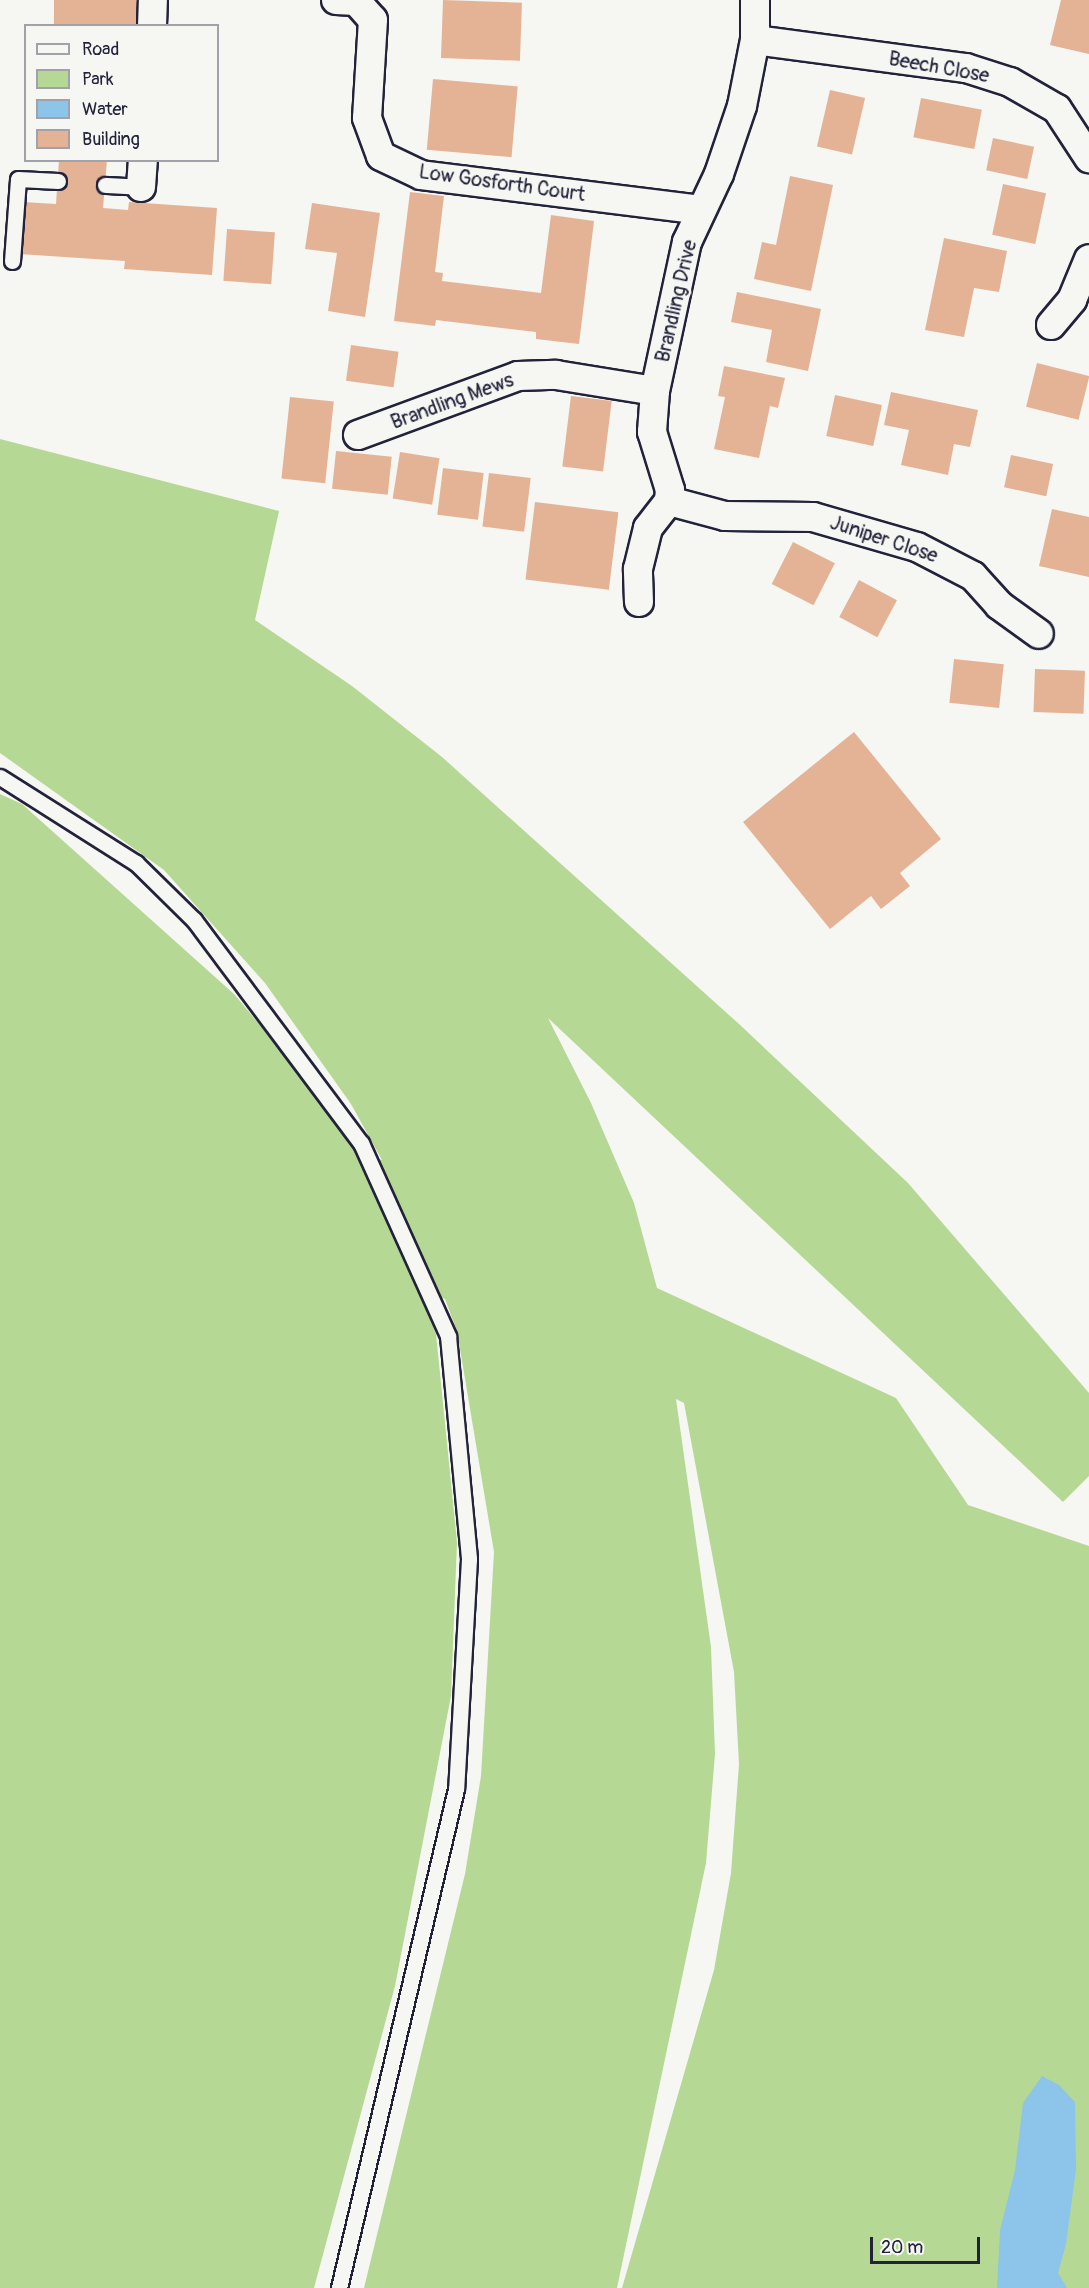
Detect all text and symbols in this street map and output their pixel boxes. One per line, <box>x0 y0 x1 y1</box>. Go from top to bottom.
legend <box>24 24 219 162</box>
text: Road <box>82 38 119 61</box>
street label: Beech Close <box>887 46 991 88</box>
text: Park <box>82 68 114 91</box>
text: Water <box>82 98 128 121</box>
text: Building <box>82 128 140 151</box>
street label: Low Gosforth Court <box>417 159 587 207</box>
street label: Brandling Drive <box>650 237 702 365</box>
street label: Brandling Mews <box>387 368 517 434</box>
street label: Juniper Close <box>827 510 941 568</box>
scale bar <box>873 2225 982 2263</box>
text: 20 m <box>881 2236 923 2259</box>

